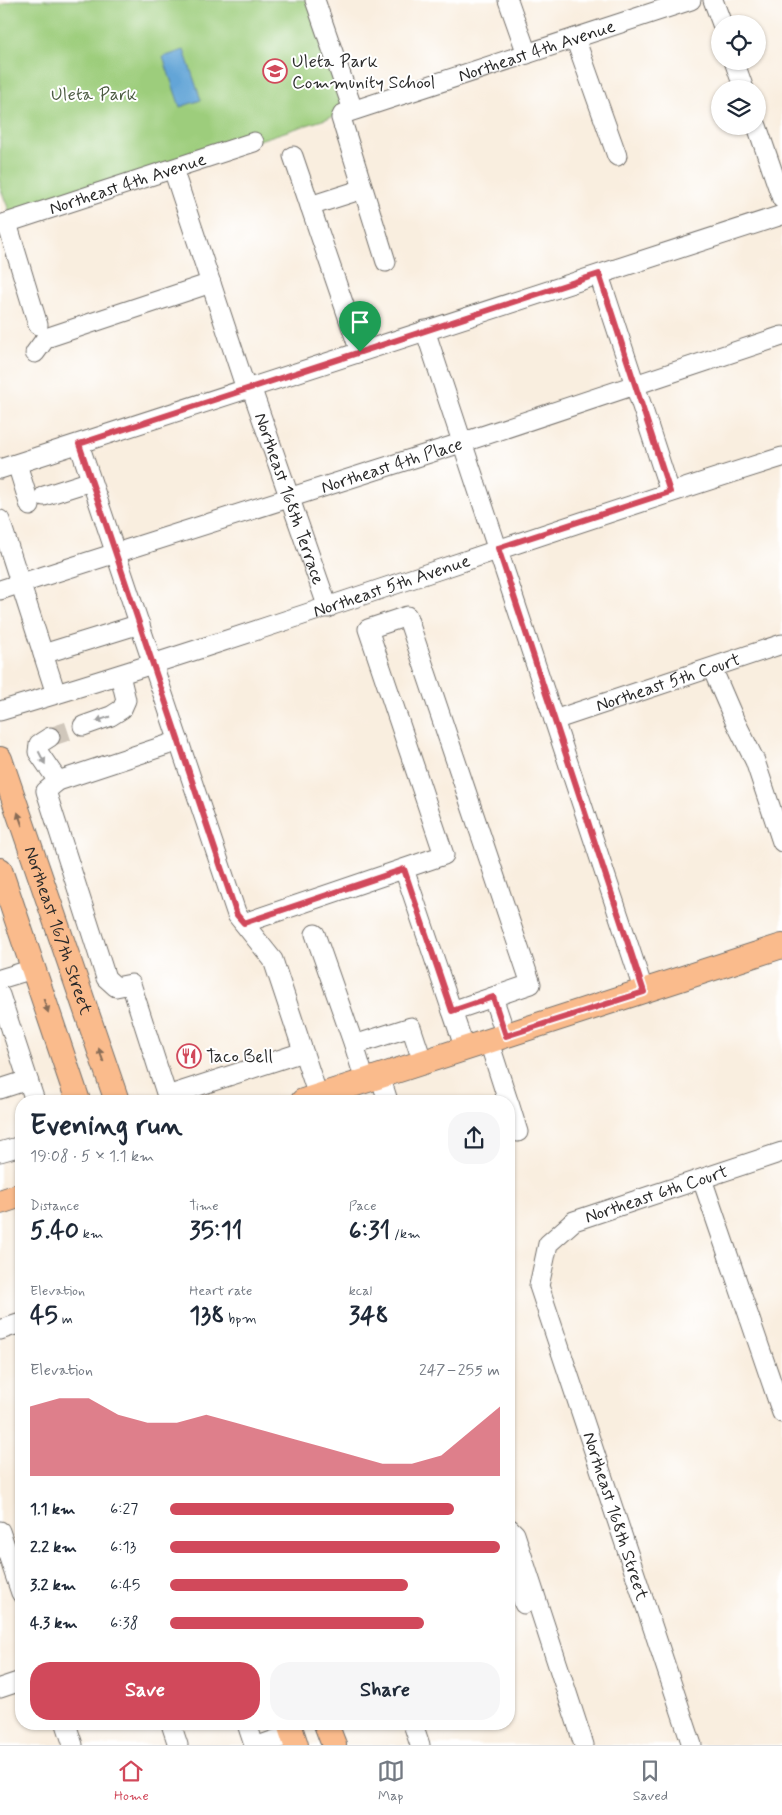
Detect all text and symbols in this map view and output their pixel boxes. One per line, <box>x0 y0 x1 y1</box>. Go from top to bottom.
street label: Northeast 4th Avenue <box>455 15 619 88</box>
map controls <box>711 15 766 135</box>
button: locate <box>711 15 766 70</box>
place label: Uleta Park Community School <box>292 50 435 95</box>
school or university icon: Uleta Park Community School <box>262 58 288 84</box>
button: layers <box>711 80 766 135</box>
park label: Uleta Park <box>51 83 137 107</box>
street label: Northeast 4th Avenue <box>46 147 209 221</box>
pin <box>339 301 381 352</box>
icon: arrive <box>346 308 374 336</box>
street label: Northeast 168th Terrace <box>248 410 330 588</box>
street label: Northeast 4th Place <box>318 432 466 500</box>
street label: Northeast 5th Avenue <box>310 549 473 624</box>
street label: Northeast 5th Court <box>593 648 744 718</box>
one-way arrow <box>95 715 110 723</box>
one-way arrow <box>38 751 46 766</box>
one-way arrow <box>16 811 23 826</box>
street label: Northeast 167th Street <box>18 843 98 1018</box>
one-way arrow <box>43 999 50 1014</box>
restaurant icon: Taco Bell <box>176 1043 202 1069</box>
place label: Taco Bell <box>206 1045 273 1069</box>
one-way arrow <box>97 1047 105 1062</box>
text: Evening run <box>30 1108 183 1145</box>
button: share <box>448 1112 500 1164</box>
text: 19:08 · 5 × 1.1 km <box>30 1146 154 1167</box>
street label: Northeast 6th Court <box>582 1160 731 1230</box>
text: Distance <box>30 1197 79 1215</box>
text: Time <box>189 1197 219 1215</box>
text: Pace <box>349 1197 377 1215</box>
text: 5.40 <box>30 1215 79 1248</box>
text: 35:11 <box>189 1215 243 1248</box>
text: 6:31 <box>349 1215 390 1248</box>
text: km <box>79 1225 103 1243</box>
text: /km <box>390 1225 421 1243</box>
text: Elevation <box>30 1282 85 1300</box>
text: Heart rate <box>189 1282 252 1300</box>
text: kcal <box>349 1282 372 1300</box>
text: 45 <box>30 1300 58 1333</box>
text: 138 <box>189 1300 225 1333</box>
text: 348 <box>349 1300 389 1333</box>
text: m <box>58 1310 73 1328</box>
text: bpm <box>225 1310 257 1328</box>
text: Elevation <box>30 1360 93 1381</box>
text: 247–255 m <box>419 1360 500 1381</box>
street label: Northeast 168th Street <box>576 1429 654 1604</box>
text: 1.1 km <box>30 1499 75 1520</box>
text: 6:27 <box>110 1499 138 1520</box>
text: 2.2 km <box>30 1537 77 1558</box>
text: 6:13 <box>110 1537 136 1558</box>
text: 3.2 km <box>30 1575 76 1596</box>
text: 6:45 <box>110 1575 140 1596</box>
text: 4.3 km <box>30 1613 78 1634</box>
text: 6:38 <box>110 1613 138 1634</box>
button: Save <box>30 1662 260 1720</box>
button: Share <box>270 1662 500 1720</box>
tab: Home <box>114 1757 149 1805</box>
tab: Map <box>377 1757 405 1805</box>
tab: Saved <box>633 1757 668 1805</box>

